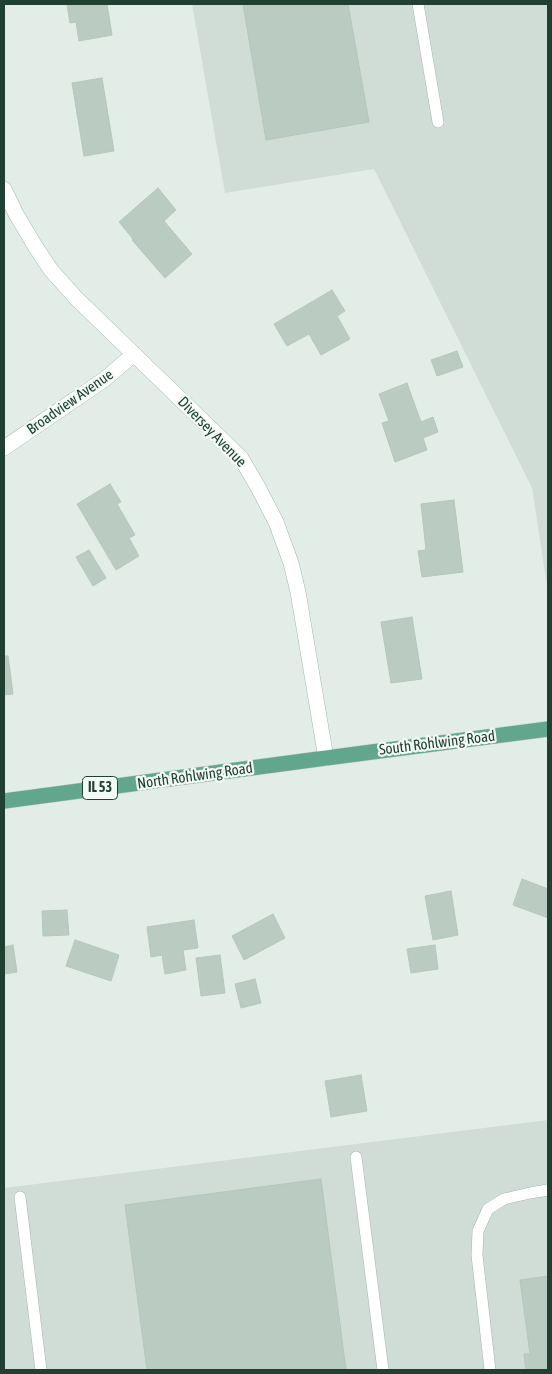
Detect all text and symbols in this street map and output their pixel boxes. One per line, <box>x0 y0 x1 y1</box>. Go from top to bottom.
street label: Broadview Avenue <box>23 366 117 438</box>
street label: Diversey Avenue <box>174 393 250 471</box>
street label: South Rohlwing Road <box>378 727 496 759</box>
street label: North Rohlwing Road <box>136 759 254 793</box>
road number: IL 53 <box>82 776 118 800</box>

